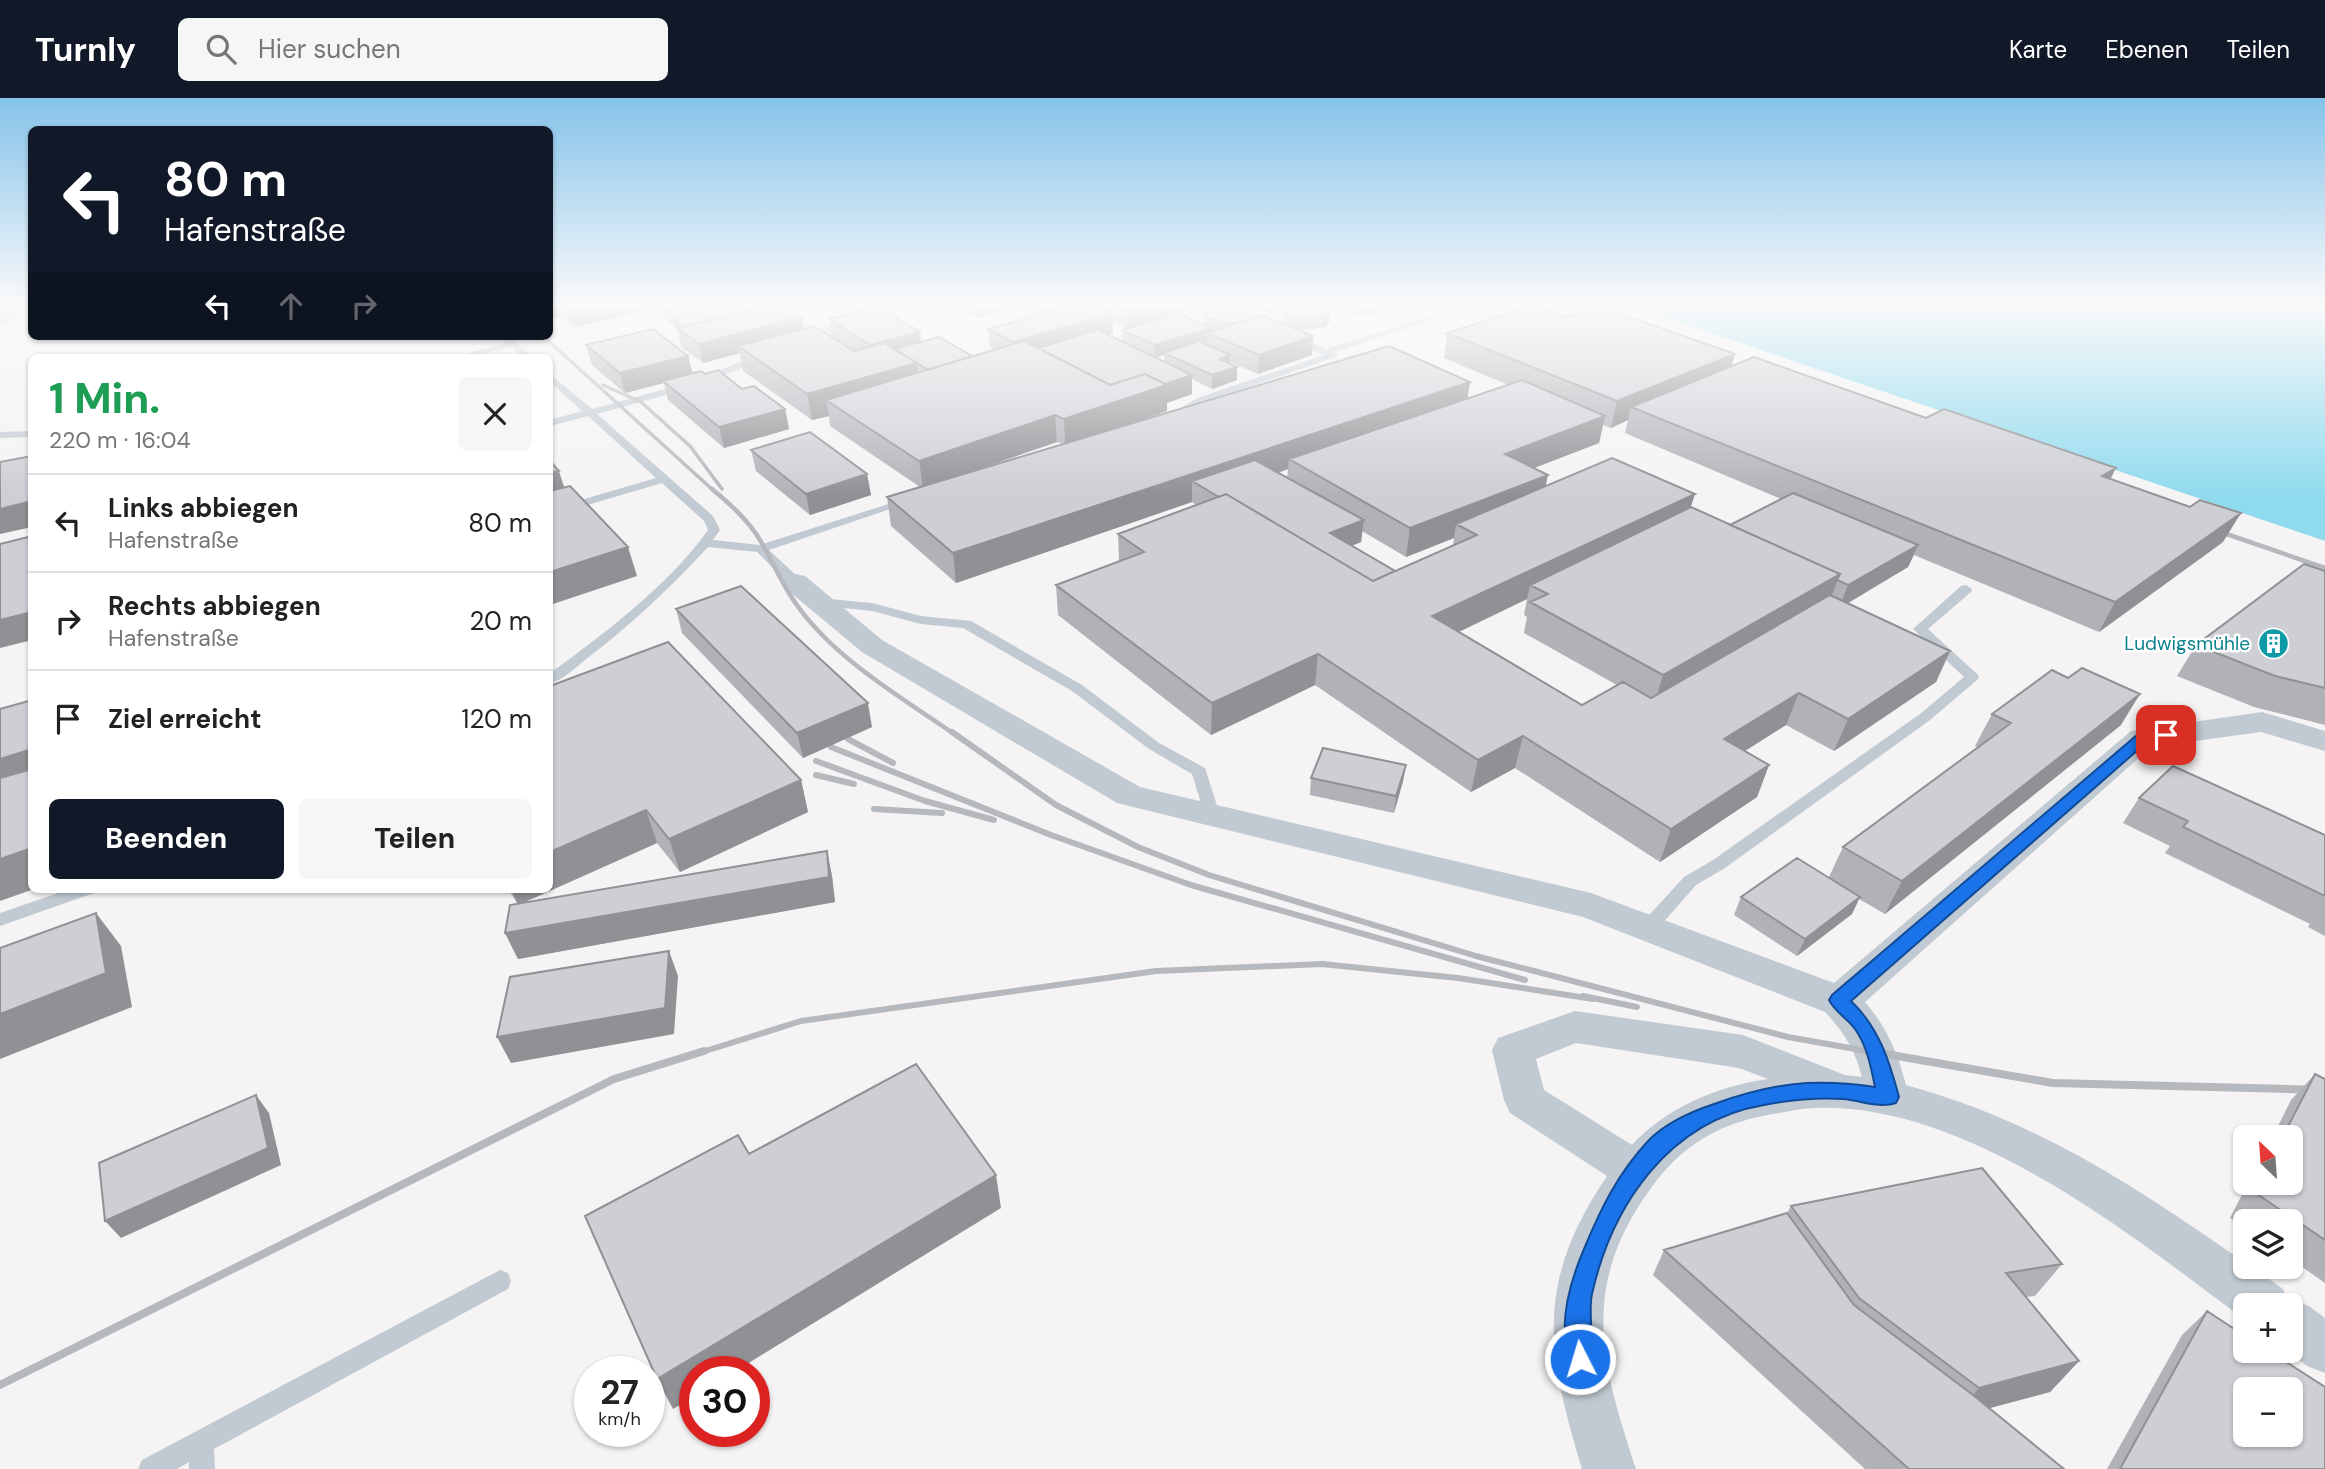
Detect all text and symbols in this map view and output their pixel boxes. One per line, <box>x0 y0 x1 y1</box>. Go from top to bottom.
search box <box>178 18 668 81</box>
text: Turnly <box>35 28 136 71</box>
icon: search <box>202 30 240 68</box>
text: Hier suchen <box>258 32 401 66</box>
text: Karte <box>2009 34 2067 65</box>
text: Ebenen <box>2105 34 2189 65</box>
text: Teilen <box>2227 34 2290 65</box>
text: 80 m <box>164 147 287 211</box>
icon: left <box>49 154 140 245</box>
text: Hafenstraße <box>164 209 346 251</box>
icon: left <box>199 287 237 325</box>
icon: ahead <box>272 287 310 325</box>
icon: right <box>345 287 383 325</box>
text: 1 Min. <box>49 371 160 426</box>
button: close <box>458 377 532 451</box>
text: 220 m · 16:04 <box>49 425 190 455</box>
text: Links abbiegen <box>108 491 298 525</box>
icon: left <box>49 504 87 542</box>
text: 80 m <box>468 506 532 540</box>
text: Hafenstraße <box>108 525 239 555</box>
text: Rechts abbiegen <box>108 589 321 623</box>
icon: right <box>49 602 87 640</box>
text: 20 m <box>469 604 532 638</box>
text: Hafenstraße <box>108 623 239 653</box>
building icon: Ludwigsmühle <box>2256 626 2290 660</box>
place label: Ludwigsmühle <box>2124 631 2250 656</box>
icon: arrive <box>49 700 87 738</box>
text: Ziel erreicht <box>108 702 261 736</box>
text: 120 m <box>461 702 532 736</box>
pin <box>2136 705 2196 765</box>
icon: arrive <box>2147 716 2185 754</box>
button: Beenden <box>49 799 284 879</box>
button: Teilen <box>298 799 532 879</box>
north arrow <box>2233 1125 2303 1195</box>
map controls <box>2233 1125 2303 1447</box>
button: layers <box>2233 1209 2303 1279</box>
button: + <box>2233 1293 2303 1363</box>
position arrow <box>1543 1322 1617 1396</box>
speed limit sign: 30 <box>679 1356 770 1447</box>
text: 27 <box>600 1369 639 1415</box>
button: − <box>2233 1377 2303 1447</box>
text: km/h <box>598 1407 641 1431</box>

